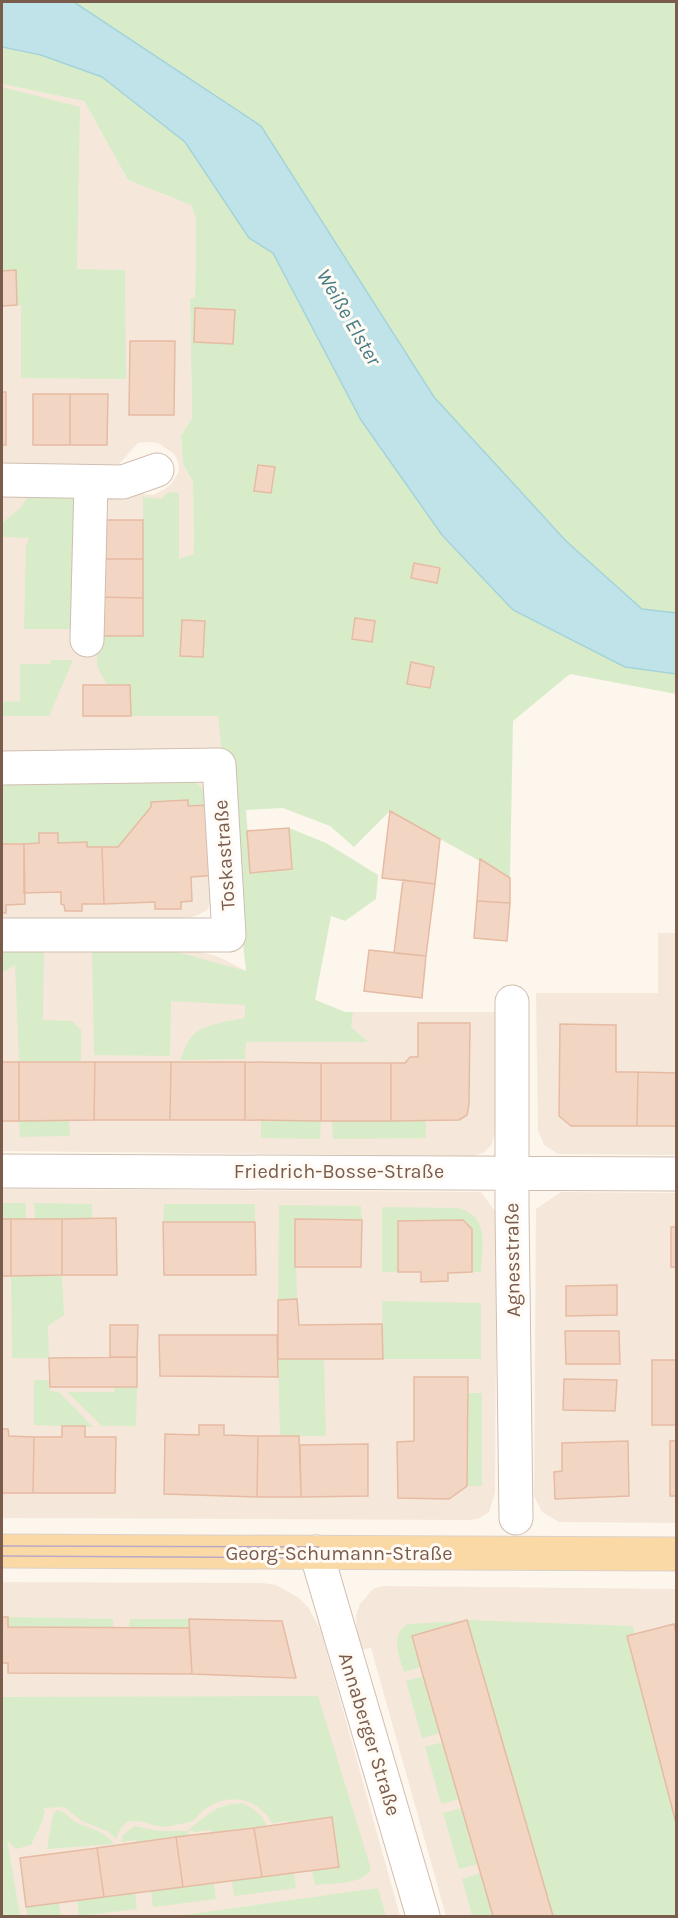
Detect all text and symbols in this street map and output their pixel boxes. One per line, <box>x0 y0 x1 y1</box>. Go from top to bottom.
water label: Weiße Elster <box>312 264 387 370</box>
street label: Toskastraße <box>209 799 240 911</box>
street label: Friedrich-Bosse-Straße <box>234 1160 444 1183</box>
street label: Agnesstraße <box>500 1203 525 1317</box>
street label: Georg-Schumann-Straße <box>225 1542 453 1565</box>
street label: Annaberger Straße <box>334 1650 405 1819</box>

